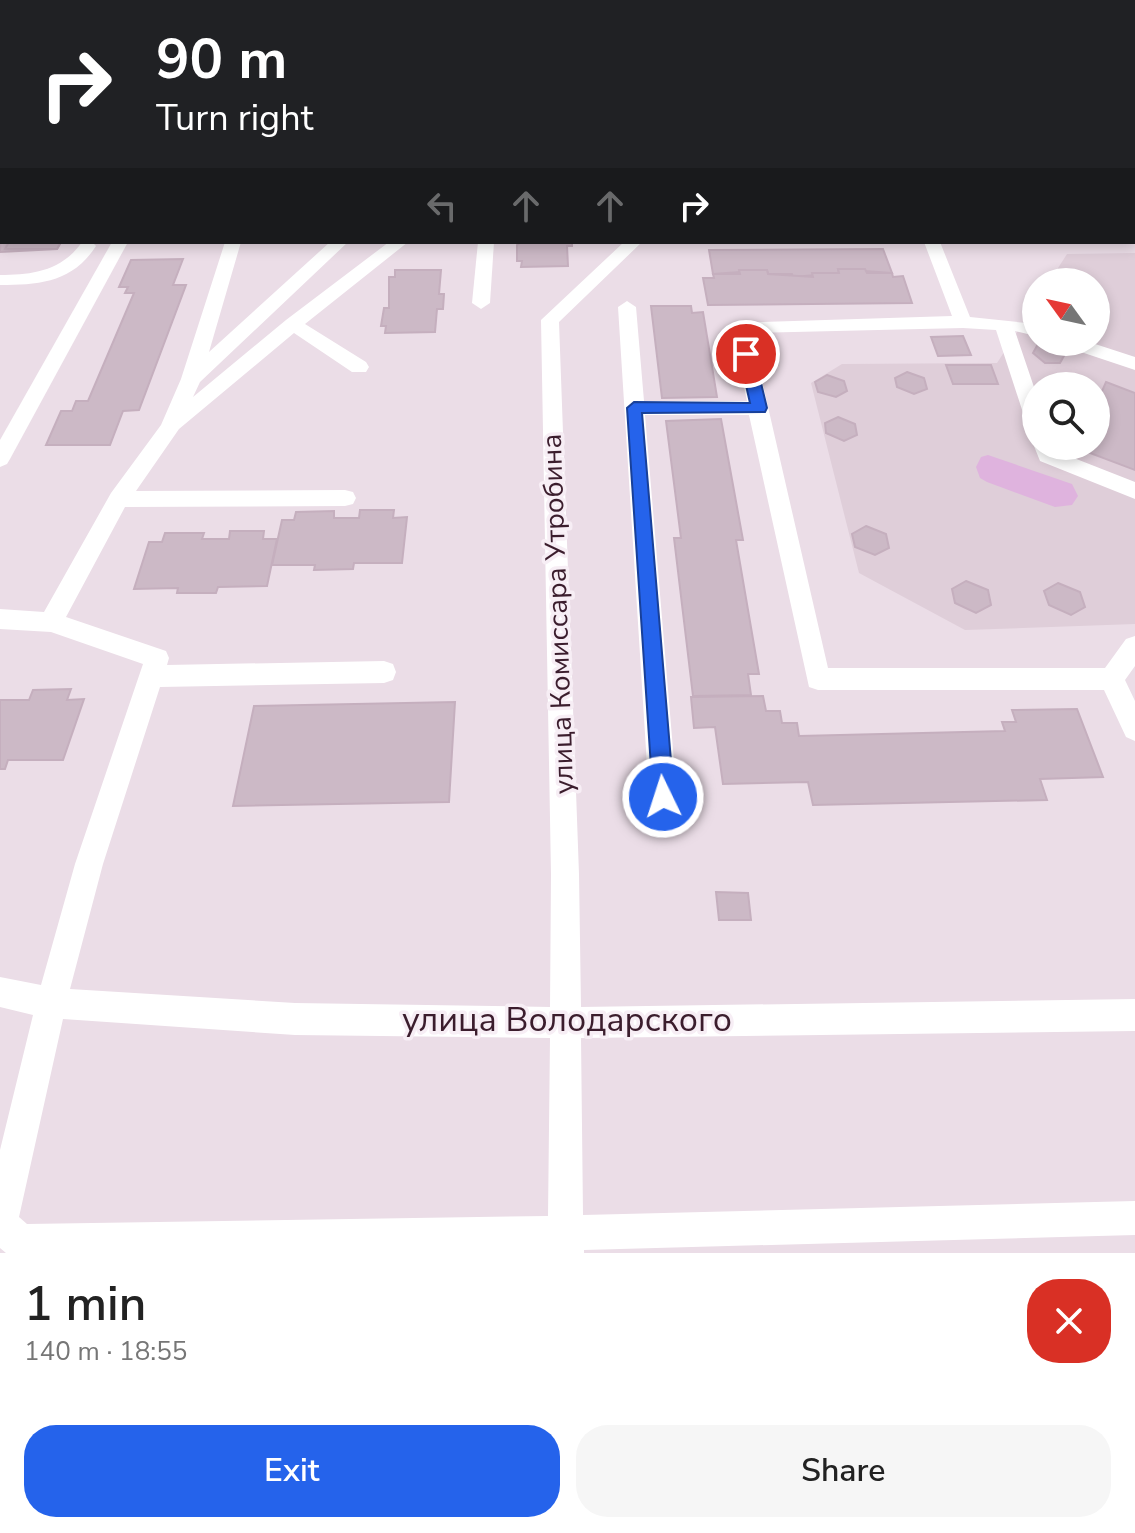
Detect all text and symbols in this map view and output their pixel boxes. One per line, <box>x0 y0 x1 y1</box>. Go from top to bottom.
text: 90 m <box>156 21 287 98</box>
icon: right <box>24 32 128 136</box>
text: Turn right <box>156 94 313 143</box>
icon: left <box>420 184 464 228</box>
icon: ahead <box>504 184 548 228</box>
icon: ahead <box>588 184 632 228</box>
icon: right <box>672 184 716 228</box>
north arrow <box>1022 268 1110 356</box>
map controls <box>1022 268 1110 460</box>
pin <box>712 320 780 388</box>
icon: arrive <box>724 332 768 376</box>
button: search <box>1022 372 1110 460</box>
street label: улица Комиссара Утробина <box>533 433 583 795</box>
position arrow <box>621 755 705 839</box>
street label: улица Володарского <box>402 997 732 1043</box>
text: 1 min <box>24 1271 146 1337</box>
button: close <box>1027 1279 1111 1363</box>
text: 140 m · 18:55 <box>24 1334 187 1369</box>
button: Exit <box>24 1425 560 1517</box>
button: Share <box>576 1425 1111 1517</box>

